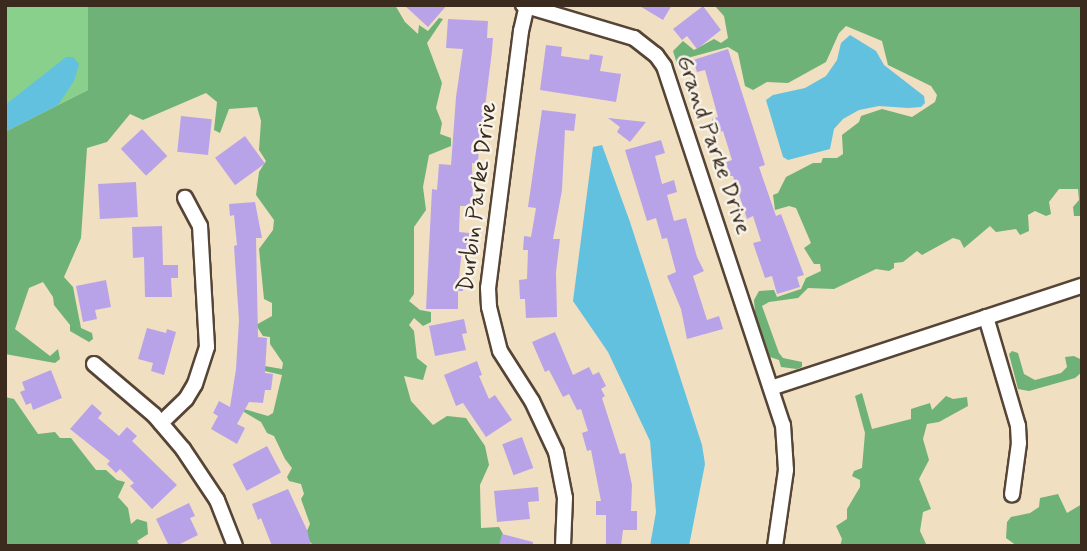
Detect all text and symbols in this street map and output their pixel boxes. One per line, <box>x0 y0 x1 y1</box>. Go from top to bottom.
street label: Grand Parke Drive <box>670 53 756 237</box>
street label: Durbin Parke Drive <box>453 104 503 290</box>

